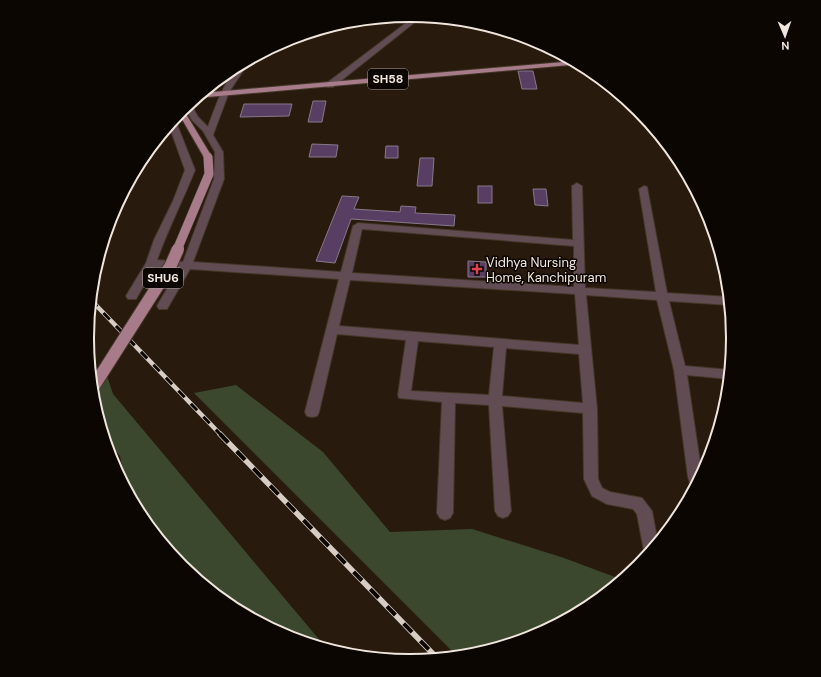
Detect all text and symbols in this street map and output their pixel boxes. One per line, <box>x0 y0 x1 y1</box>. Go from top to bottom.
north arrow <box>765 16 805 56</box>
text: N <box>781 39 790 53</box>
road number: SH58 <box>368 69 408 89</box>
place label: Vidhya Nursing Home, Kanchipuram <box>486 254 606 286</box>
marker: Vidhya Nursing Home, Kanchipuram <box>471 263 483 275</box>
road number: SHU6 <box>143 268 183 288</box>

